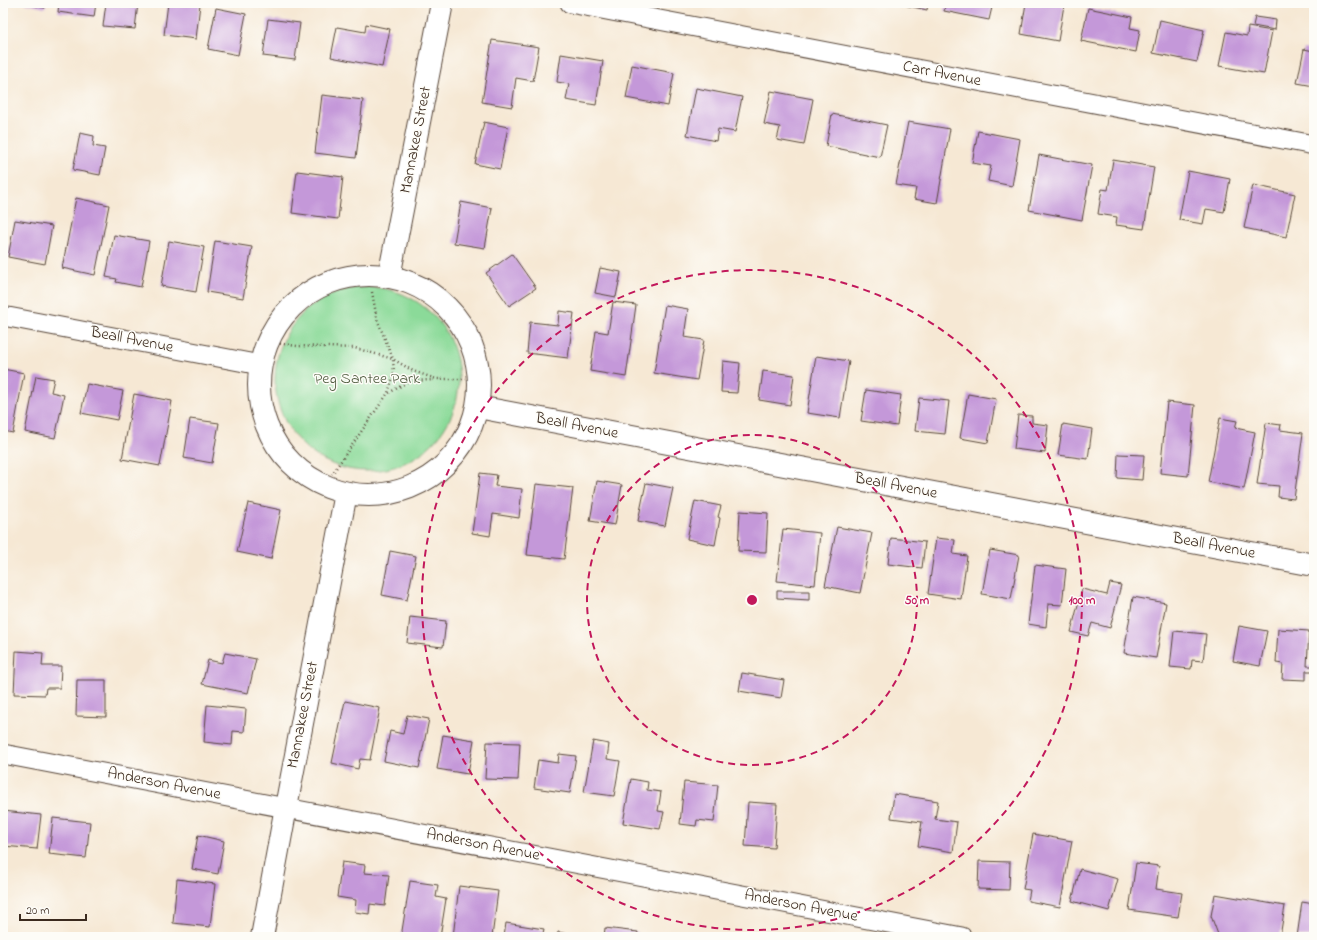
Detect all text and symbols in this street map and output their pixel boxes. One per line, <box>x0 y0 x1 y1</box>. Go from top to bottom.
street label: Carr Avenue <box>901 55 984 93</box>
street label: Mannakee Street <box>394 84 438 196</box>
street label: Beall Avenue <box>88 320 176 360</box>
park label: Peg Santee Park <box>314 367 421 391</box>
street label: Beall Avenue <box>533 406 621 446</box>
street label: Beall Avenue <box>852 466 940 506</box>
street label: Beall Avenue <box>1170 526 1258 566</box>
text: 50 m <box>905 592 930 610</box>
text: 100 m <box>1069 592 1096 610</box>
centre of rings <box>745 593 759 607</box>
street label: Mannakee Street <box>281 659 325 771</box>
street label: Anderson Avenue <box>105 761 224 807</box>
street label: Anderson Avenue <box>424 822 543 868</box>
street label: Anderson Avenue <box>742 883 861 929</box>
scale bar <box>20 896 86 922</box>
text: 20 m <box>26 902 49 920</box>

